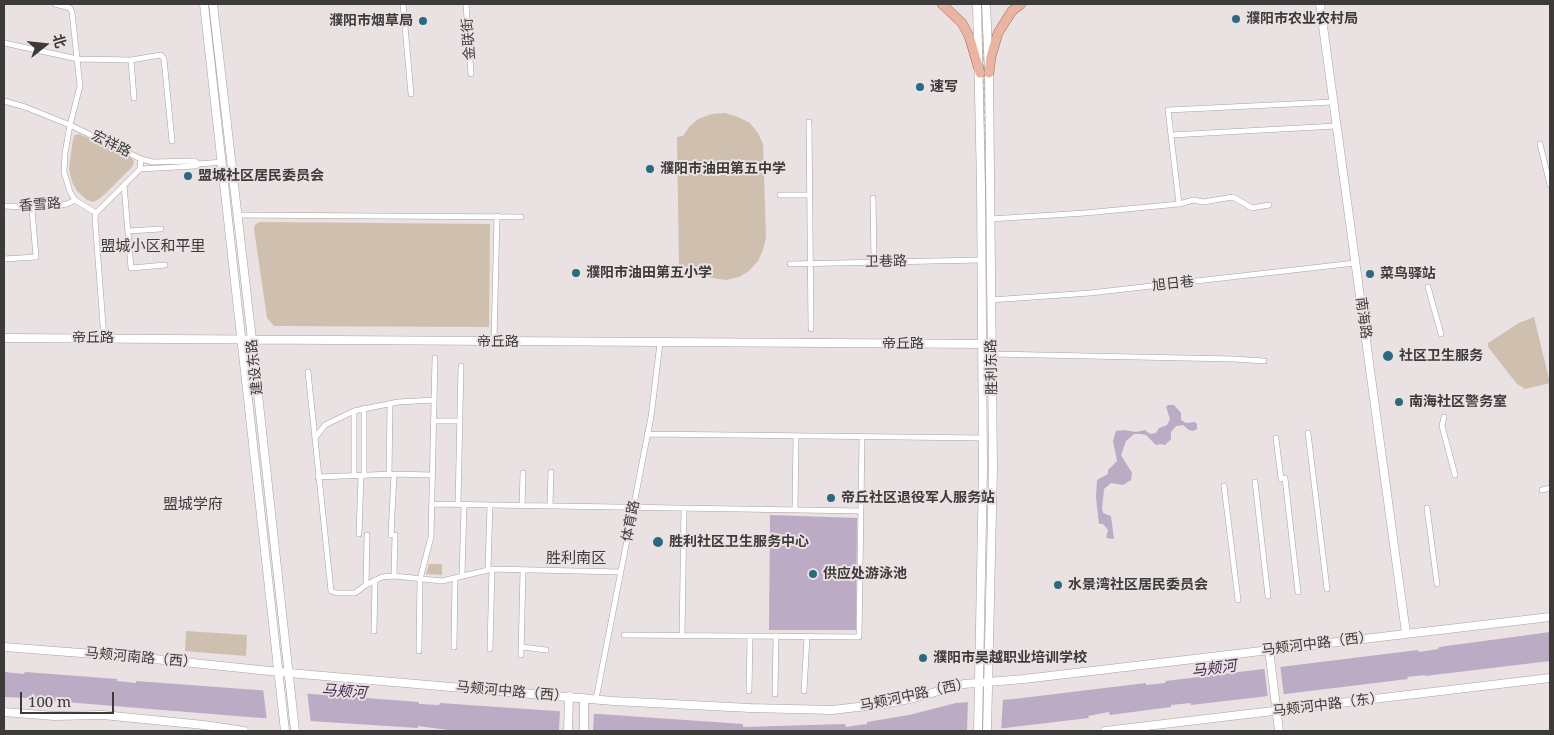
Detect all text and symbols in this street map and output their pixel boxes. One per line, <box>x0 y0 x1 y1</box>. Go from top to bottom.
place label: 濮阳市农业农村局 <box>1246 11 1358 27</box>
place label: 濮阳市烟草局 <box>329 13 413 29</box>
marker: 濮阳市农业农村局 <box>1230 13 1242 25</box>
marker: 濮阳市烟草局 <box>417 15 429 27</box>
street label: 金联街 <box>459 17 479 61</box>
north arrow <box>20 20 70 70</box>
text: 北 <box>49 31 71 50</box>
place label: 速写 <box>930 79 958 95</box>
marker: 速写 <box>914 81 926 93</box>
street label: 宏祥路 <box>88 127 134 161</box>
place label: 濮阳市油田第五中学 <box>660 161 786 177</box>
marker: 濮阳市油田第五中学 <box>644 163 656 175</box>
place label: 盟城社区居民委员会 <box>198 168 324 184</box>
marker: 盟城社区居民委员会 <box>182 170 194 182</box>
street label: 香雪路 <box>18 195 62 215</box>
district label: 盟城小区和平里 <box>101 238 205 256</box>
street label: 卫巷路 <box>865 253 907 271</box>
place label: 濮阳市油田第五小学 <box>586 265 712 281</box>
place label: 菜鸟驿站 <box>1380 266 1436 282</box>
marker: 濮阳市油田第五小学 <box>570 267 582 279</box>
marker: 菜鸟驿站 <box>1364 268 1376 280</box>
street label: 旭日巷 <box>1151 273 1195 295</box>
street label: 南海路 <box>1352 296 1374 340</box>
street label: 帝丘路 <box>72 330 114 346</box>
street label: 帝丘路 <box>477 334 519 350</box>
street label: 帝丘路 <box>882 336 924 352</box>
street label: 建设东路 <box>244 338 266 396</box>
street label: 胜利东路 <box>983 339 1001 395</box>
place label: 社区卫生服务 <box>1399 348 1483 364</box>
marker: 社区卫生服务 <box>1381 349 1395 363</box>
place label: 南海社区警务室 <box>1409 394 1507 410</box>
marker: 南海社区警务室 <box>1393 396 1405 408</box>
place label: 帝丘社区退役军人服务站 <box>841 490 995 506</box>
marker: 帝丘社区退役军人服务站 <box>825 492 837 504</box>
district label: 盟城学府 <box>163 496 223 514</box>
street label: 体育路 <box>619 499 643 543</box>
place label: 胜利社区卫生服务中心 <box>669 534 809 550</box>
marker: 胜利社区卫生服务中心 <box>651 535 665 549</box>
district label: 胜利南区 <box>546 550 606 568</box>
place label: 供应处游泳池 <box>823 566 907 582</box>
marker: 供应处游泳池 <box>807 568 819 580</box>
place label: 水景湾社区居民委员会 <box>1068 577 1208 593</box>
marker: 水景湾社区居民委员会 <box>1052 579 1064 591</box>
street label: 马颊河中路（西） <box>1260 629 1374 659</box>
street label: 马颊河南路（西） <box>84 645 198 671</box>
place label: 濮阳市吴越职业培训学校 <box>933 650 1087 666</box>
marker: 濮阳市吴越职业培训学校 <box>917 652 929 664</box>
water label: 马颊河 <box>1191 657 1237 681</box>
street label: 马颊河中路（西） <box>858 675 972 715</box>
street label: 马颊河中路（西） <box>455 679 569 705</box>
water label: 马颊河 <box>321 681 367 703</box>
scale bar <box>22 682 116 714</box>
street label: 马颊河中路（东） <box>1271 690 1385 720</box>
text: 100 m <box>28 691 71 711</box>

